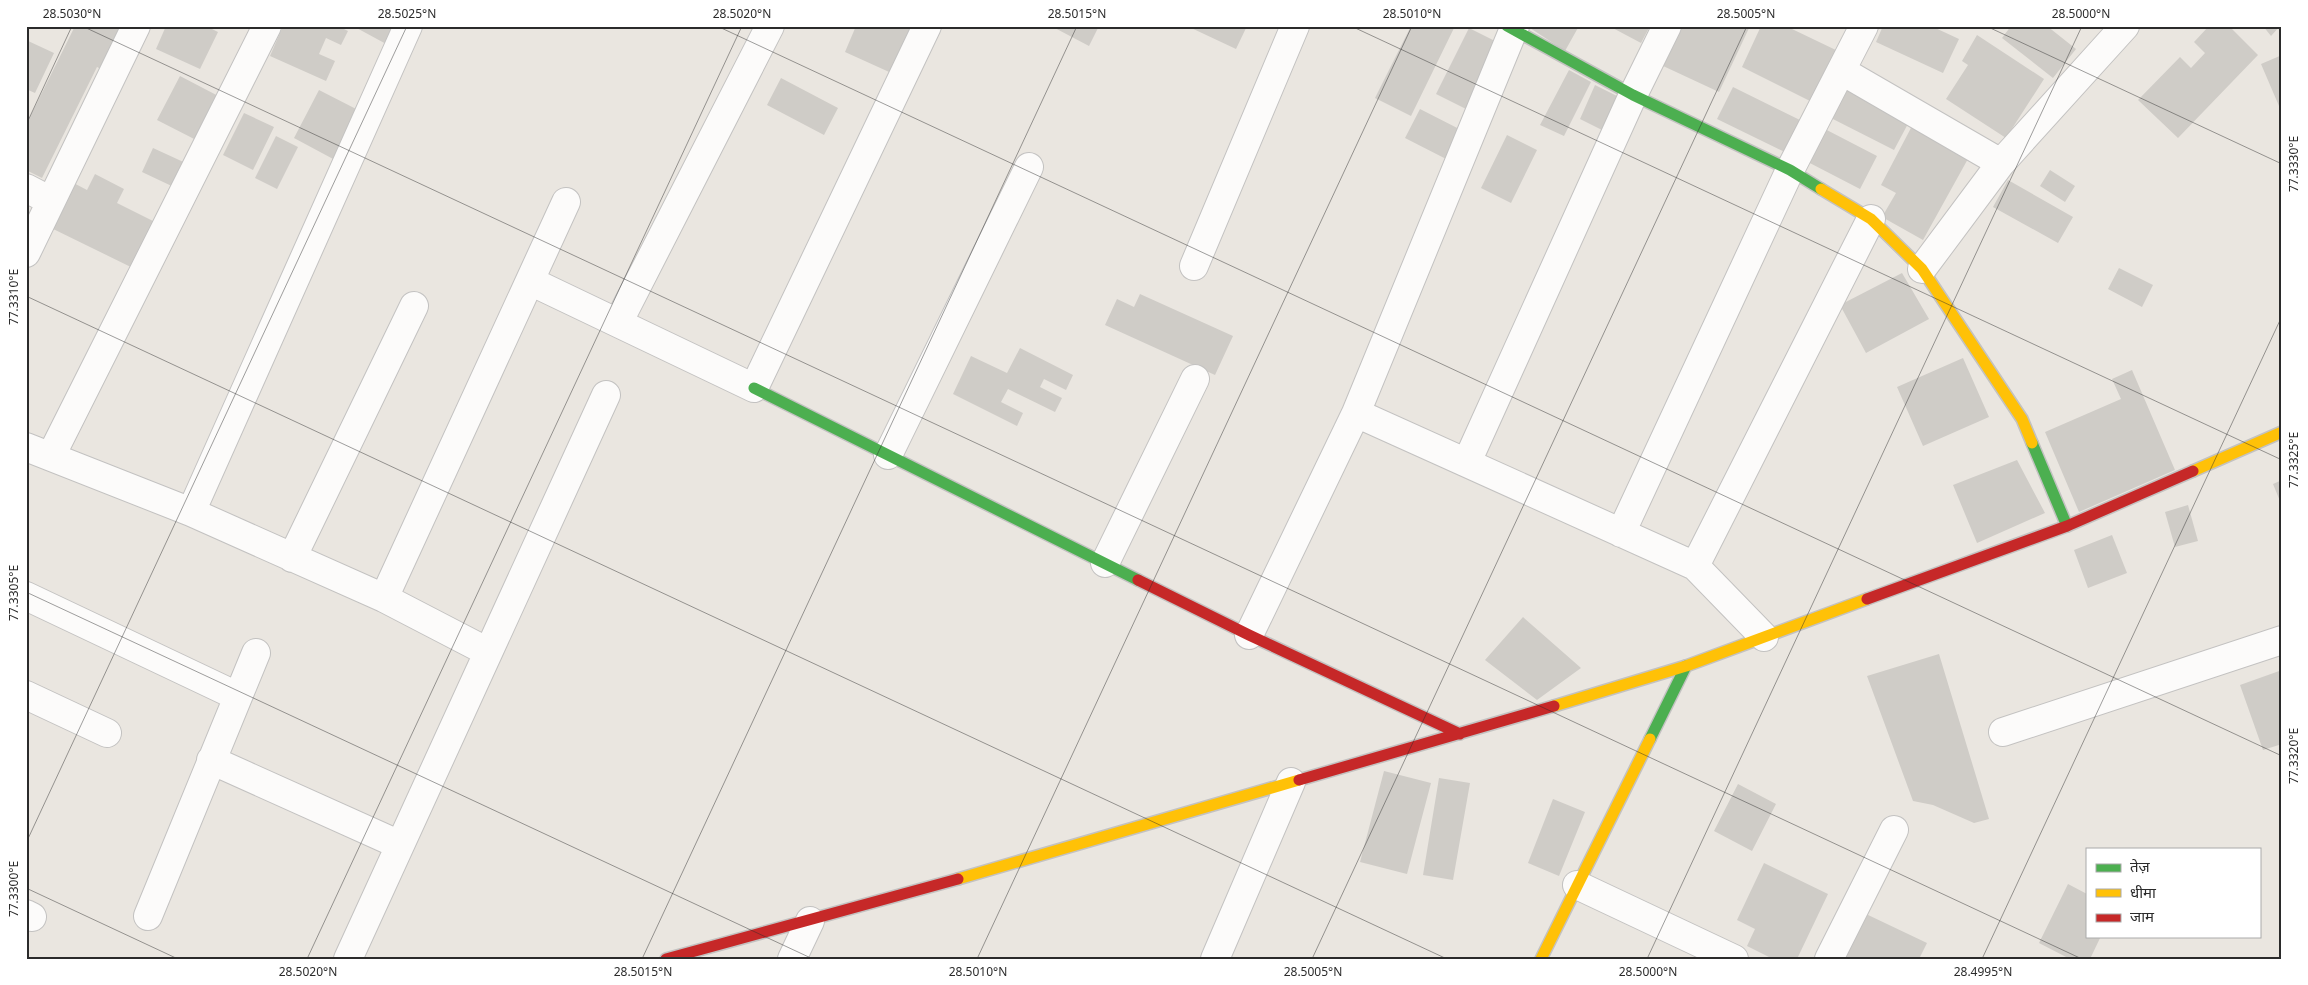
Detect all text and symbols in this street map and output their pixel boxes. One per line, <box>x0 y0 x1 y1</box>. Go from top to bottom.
text: 28.5030°N <box>43 5 101 22</box>
text: 28.5025°N <box>378 5 436 22</box>
text: 28.5020°N <box>713 5 771 22</box>
text: 28.5015°N <box>1048 5 1106 22</box>
text: 28.5010°N <box>1383 5 1441 22</box>
text: 28.5005°N <box>1717 5 1775 22</box>
text: 28.5000°N <box>2052 5 2110 22</box>
text: 77.3330°E <box>2285 136 2302 192</box>
text: 77.3310°E <box>5 269 22 325</box>
text: 77.3325°E <box>2285 432 2302 488</box>
text: 77.3305°E <box>5 565 22 621</box>
text: 77.3320°E <box>2285 728 2302 784</box>
legend <box>2086 848 2260 938</box>
text: तेज़ <box>2130 856 2151 876</box>
text: 77.3300°E <box>5 861 22 917</box>
text: धीमा <box>2130 882 2157 902</box>
text: जाम <box>2130 906 2155 926</box>
text: 28.5020°N <box>279 963 337 980</box>
text: 28.5015°N <box>614 963 672 980</box>
text: 28.5010°N <box>949 963 1007 980</box>
text: 28.5005°N <box>1284 963 1342 980</box>
text: 28.5000°N <box>1619 963 1677 980</box>
text: 28.4995°N <box>1954 963 2012 980</box>

